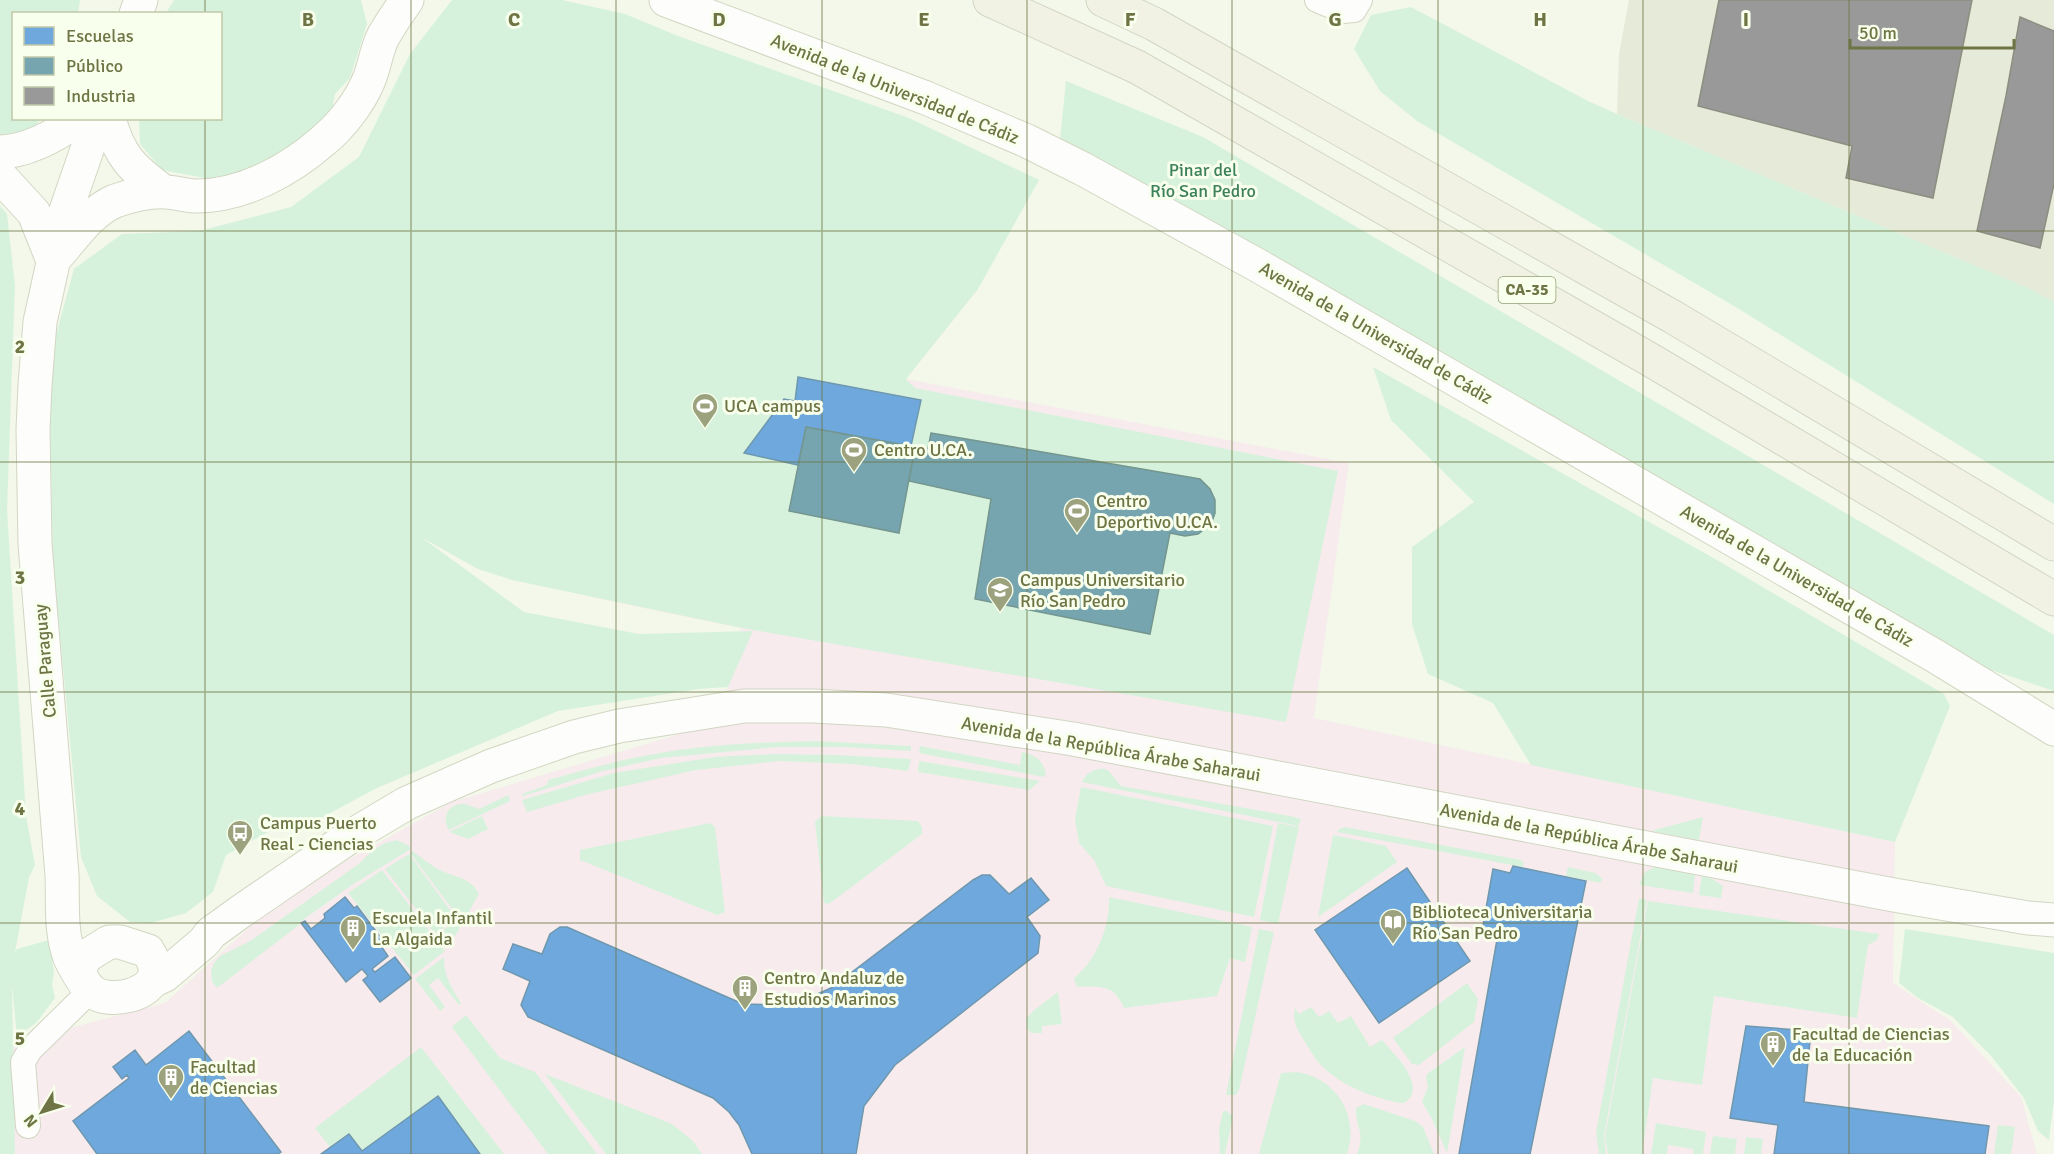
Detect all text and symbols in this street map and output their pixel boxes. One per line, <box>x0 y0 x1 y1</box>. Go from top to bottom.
text: B <box>302 7 314 32</box>
text: C <box>508 7 520 32</box>
text: D <box>712 7 726 32</box>
text: E <box>918 7 930 32</box>
text: F <box>1125 7 1136 32</box>
text: G <box>1328 7 1342 32</box>
text: H <box>1533 7 1547 32</box>
text: I <box>1743 7 1749 32</box>
legend <box>12 12 222 120</box>
scale bar <box>1850 12 2014 50</box>
text: 50 m <box>1859 22 1897 44</box>
text: Escuelas <box>66 25 134 47</box>
street label: Avenida de la Universidad de Cádiz <box>768 29 1022 149</box>
text: Público <box>66 55 123 77</box>
text: Industria <box>66 85 136 107</box>
park label: Pinar del Río San Pedro <box>1150 159 1256 202</box>
street label: Avenida de la Universidad de Cádiz <box>1255 257 1497 409</box>
road number: CA-35 <box>1498 277 1556 303</box>
text: 2 <box>15 334 25 359</box>
sports icon: UCA campus <box>690 391 720 429</box>
place label: UCA campus <box>724 395 821 417</box>
sports icon: Centro U.CA. <box>839 435 869 473</box>
place label: Centro U.CA. <box>874 439 973 461</box>
place label: Centro Deportivo U.CA. <box>1096 490 1218 533</box>
sports icon: Centro Deportivo U.CA. <box>1062 496 1092 534</box>
street label: Avenida de la Universidad de Cádiz <box>1676 500 1918 652</box>
text: 3 <box>15 565 25 590</box>
place label: Campus Universitario Río San Pedro <box>1020 569 1185 612</box>
school or university icon: Campus Universitario Río San Pedro <box>985 575 1015 613</box>
street label: Calle Paraguay <box>29 603 61 719</box>
street label: Avenida de la República Árabe Saharaui <box>960 712 1262 786</box>
text: 4 <box>15 796 26 821</box>
street label: Avenida de la República Árabe Saharaui <box>1438 798 1740 878</box>
place label: Campus Puerto Real - Ciencias <box>260 812 377 855</box>
bus stop icon: Campus Puerto Real - Ciencias <box>225 818 255 856</box>
place label: Biblioteca Universitaria Río San Pedro <box>1412 901 1592 944</box>
place label: Escuela Infantil La Algaida <box>372 907 492 950</box>
library icon: Biblioteca Universitaria Río San Pedro <box>1378 907 1408 945</box>
building icon: Escuela Infantil La Algaida <box>338 913 368 951</box>
place label: Centro Andaluz de Estudios Marinos <box>764 967 904 1010</box>
building icon: Centro Andaluz de Estudios Marinos <box>730 973 760 1011</box>
place label: Facultad de Ciencias de la Educación <box>1792 1023 1950 1066</box>
text: 5 <box>15 1026 25 1051</box>
building icon: Facultad de Ciencias de la Educación <box>1758 1029 1788 1067</box>
place label: Facultad de Ciencias <box>190 1056 278 1099</box>
building icon: Facultad de Ciencias <box>156 1062 186 1100</box>
north arrow <box>12 1082 72 1142</box>
text: N <box>20 1110 42 1131</box>

